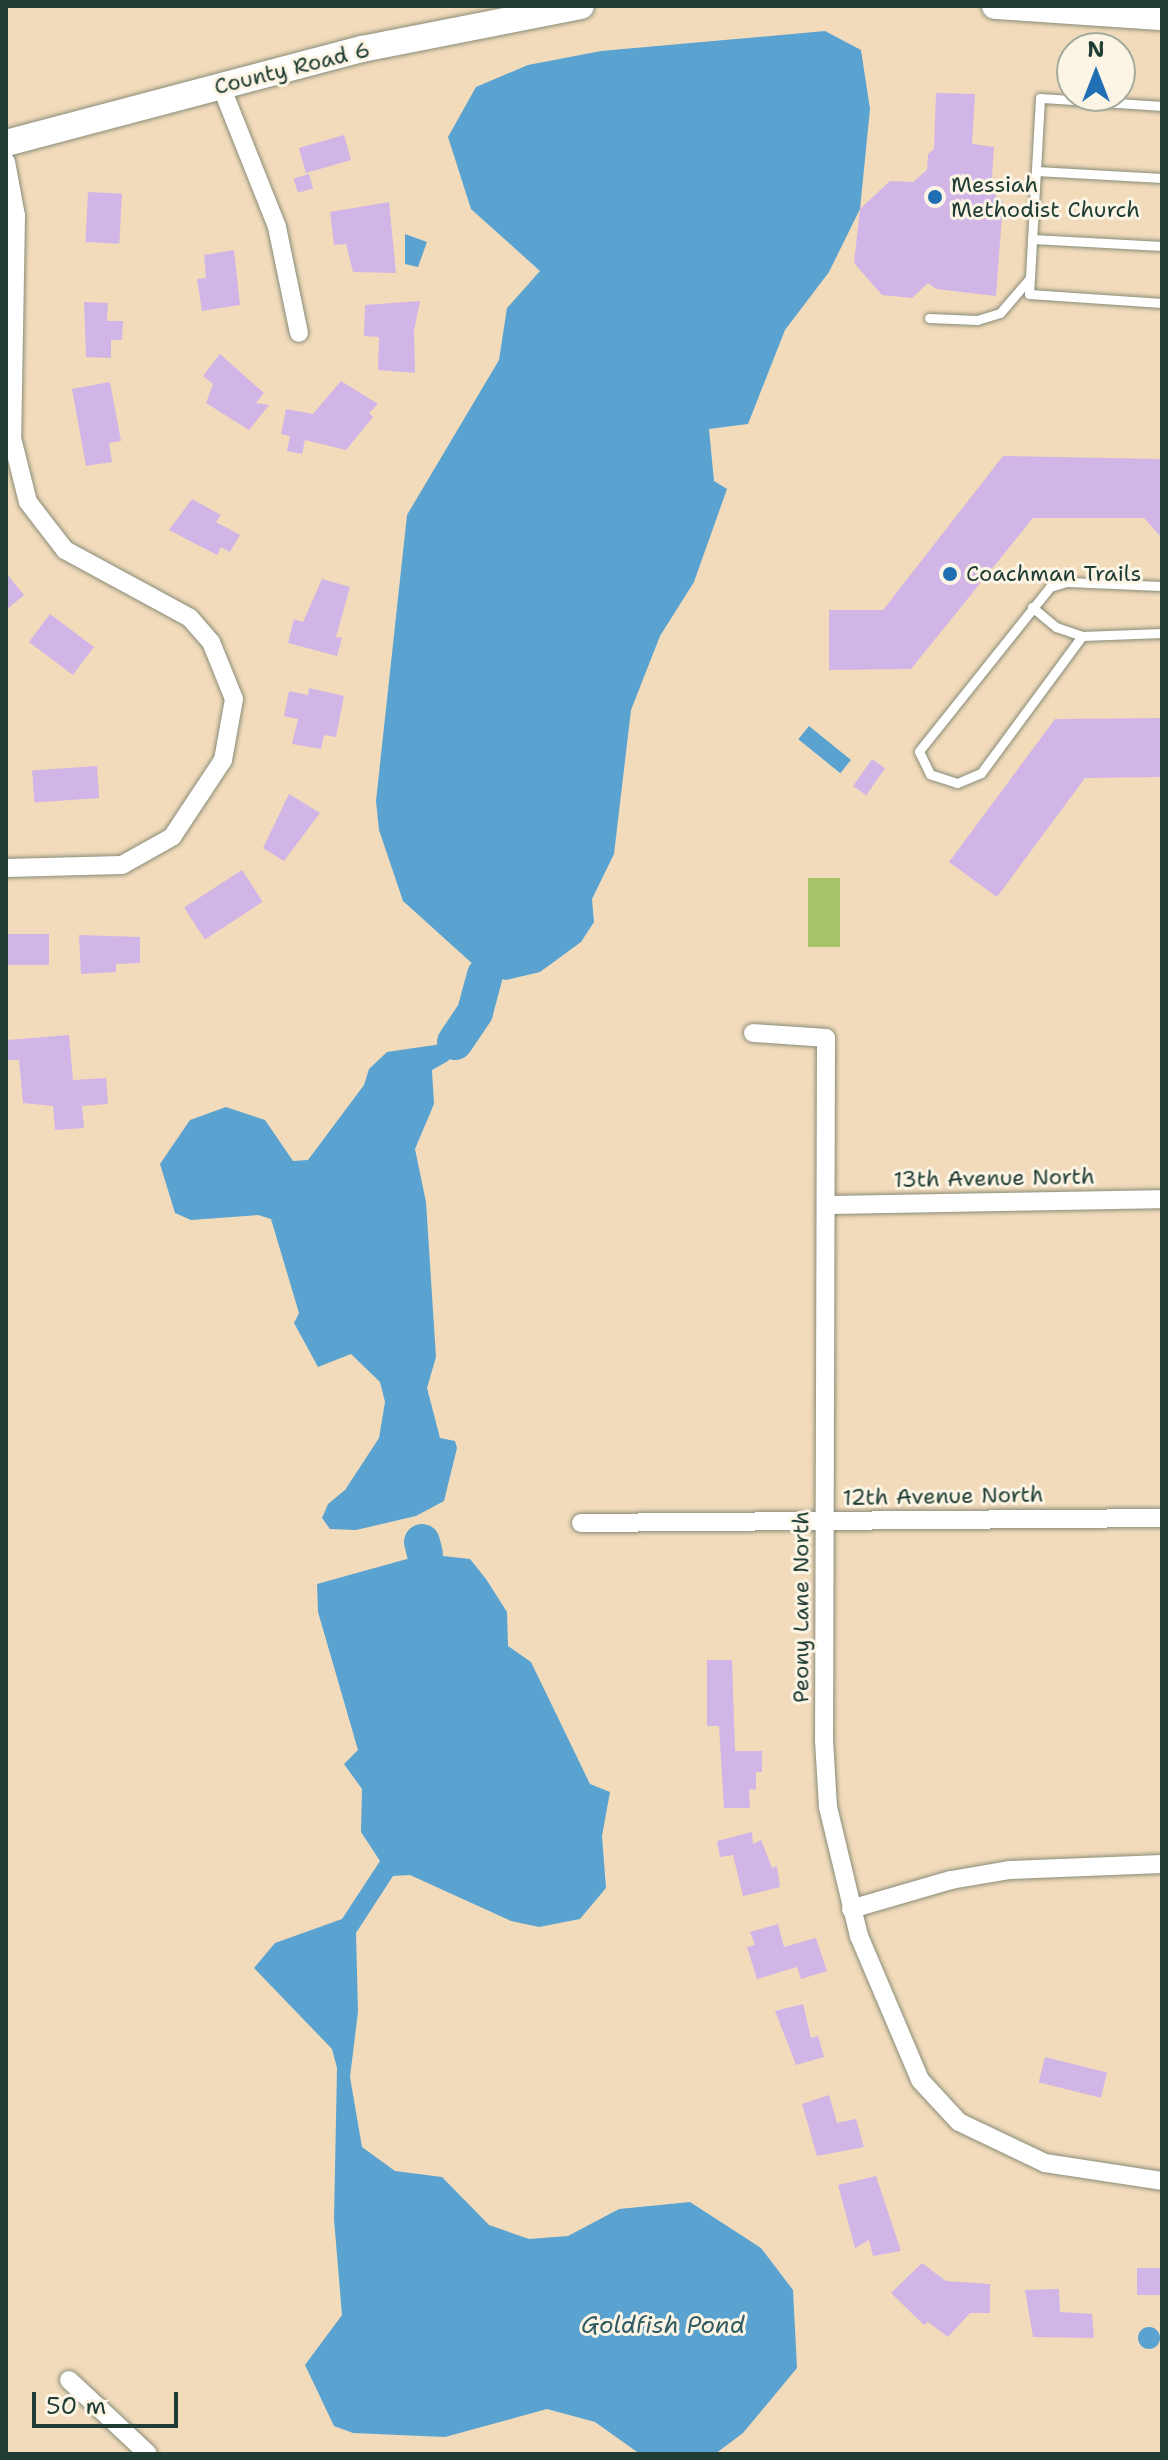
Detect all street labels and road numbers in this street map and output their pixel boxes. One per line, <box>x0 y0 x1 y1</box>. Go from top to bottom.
street label: County Road 6 <box>211 36 373 100</box>
street label: 13th Avenue North <box>893 1163 1095 1193</box>
street label: 12th Avenue North <box>842 1481 1044 1511</box>
street label: Peony Lane North <box>788 1511 814 1703</box>

